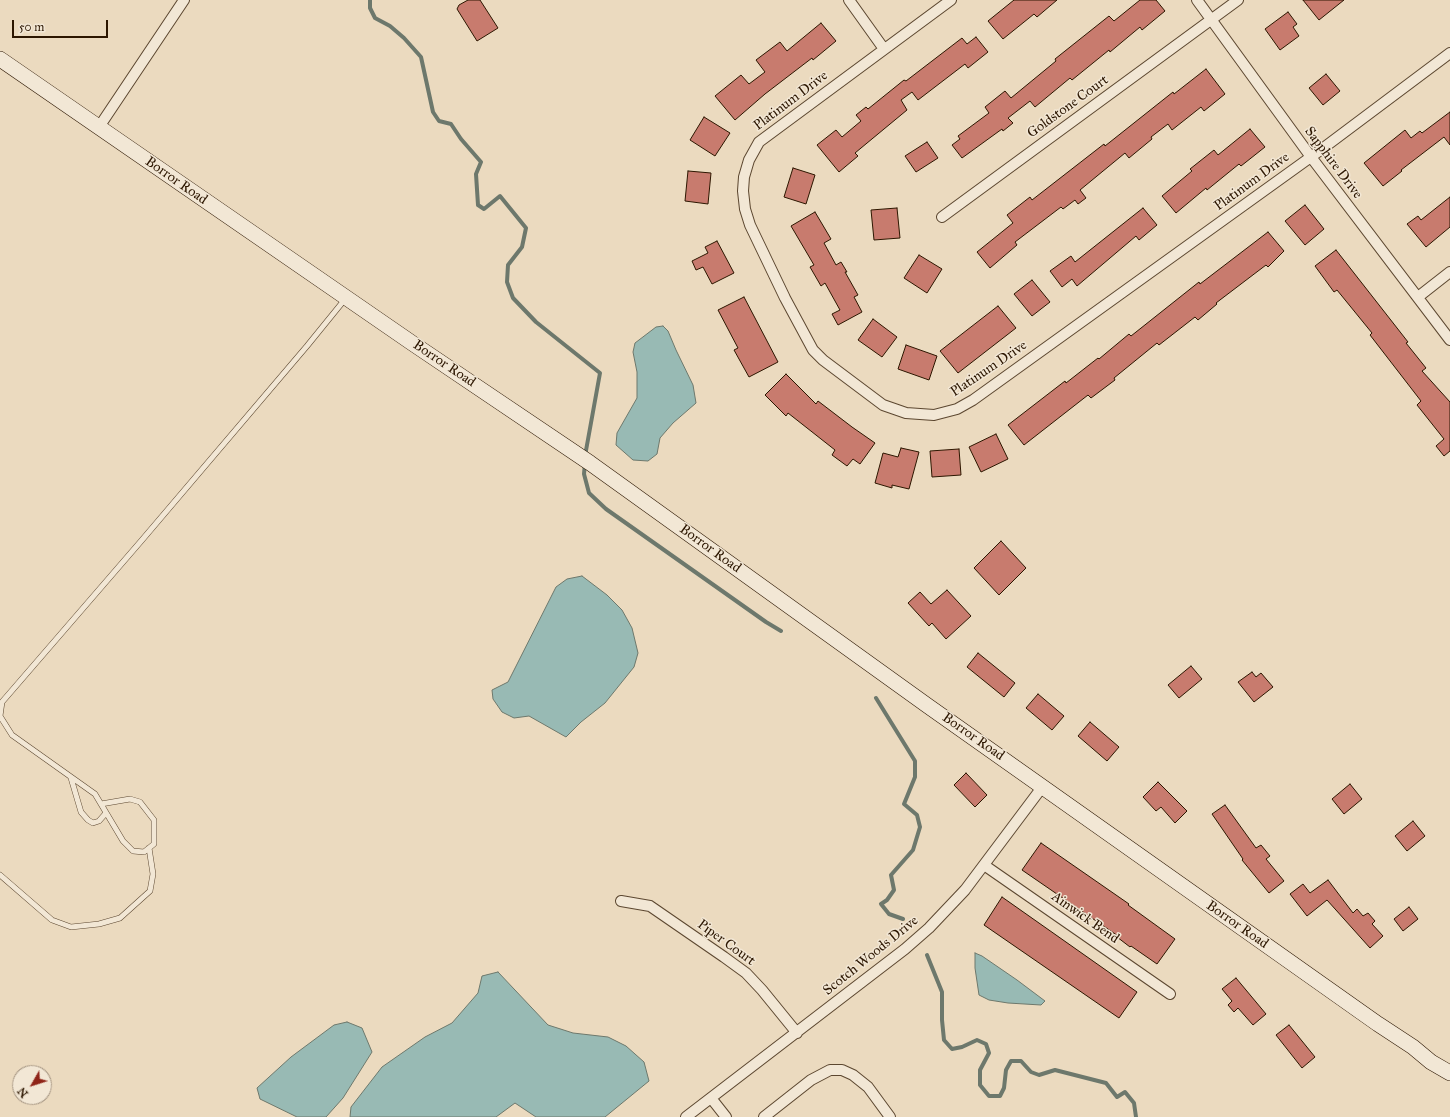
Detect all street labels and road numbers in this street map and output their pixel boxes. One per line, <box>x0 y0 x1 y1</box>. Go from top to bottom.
street label: Platinum Drive <box>751 68 831 134</box>
street label: Goldstone Court <box>1024 72 1112 142</box>
street label: Sapphire Drive <box>1300 124 1366 202</box>
street label: Platinum Drive <box>1211 149 1293 215</box>
street label: Borror Road <box>142 153 210 209</box>
street label: Borror Road <box>409 337 479 391</box>
street label: Platinum Drive <box>948 337 1030 401</box>
street label: Borror Road <box>676 521 744 577</box>
street label: Borror Road <box>939 709 1007 765</box>
street label: Ainwick Bend <box>1048 889 1122 947</box>
street label: Borror Road <box>1203 897 1271 953</box>
street label: Scotch Woods Drive <box>820 913 922 999</box>
street label: Piper Court <box>694 916 758 970</box>

